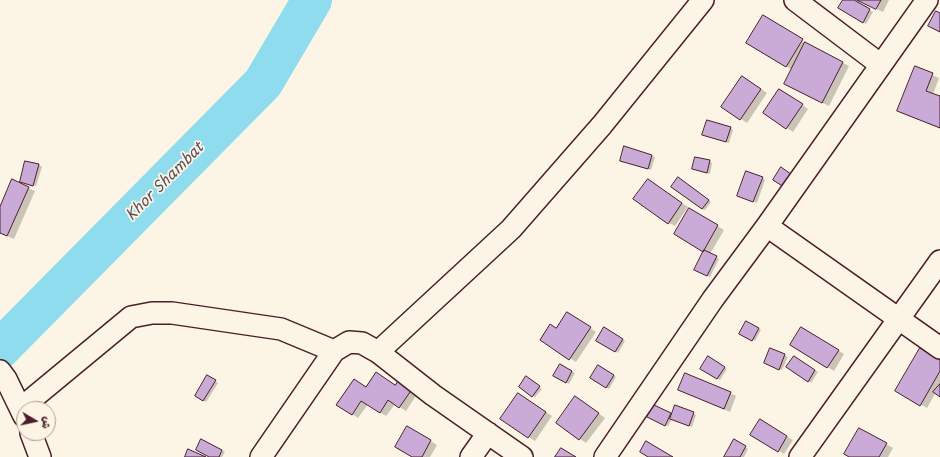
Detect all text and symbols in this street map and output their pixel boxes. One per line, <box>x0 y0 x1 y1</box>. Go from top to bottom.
water label: Khor Shambat <box>122 139 208 225</box>
north arrow <box>16 401 56 441</box>
text: ش <box>38 415 57 430</box>

